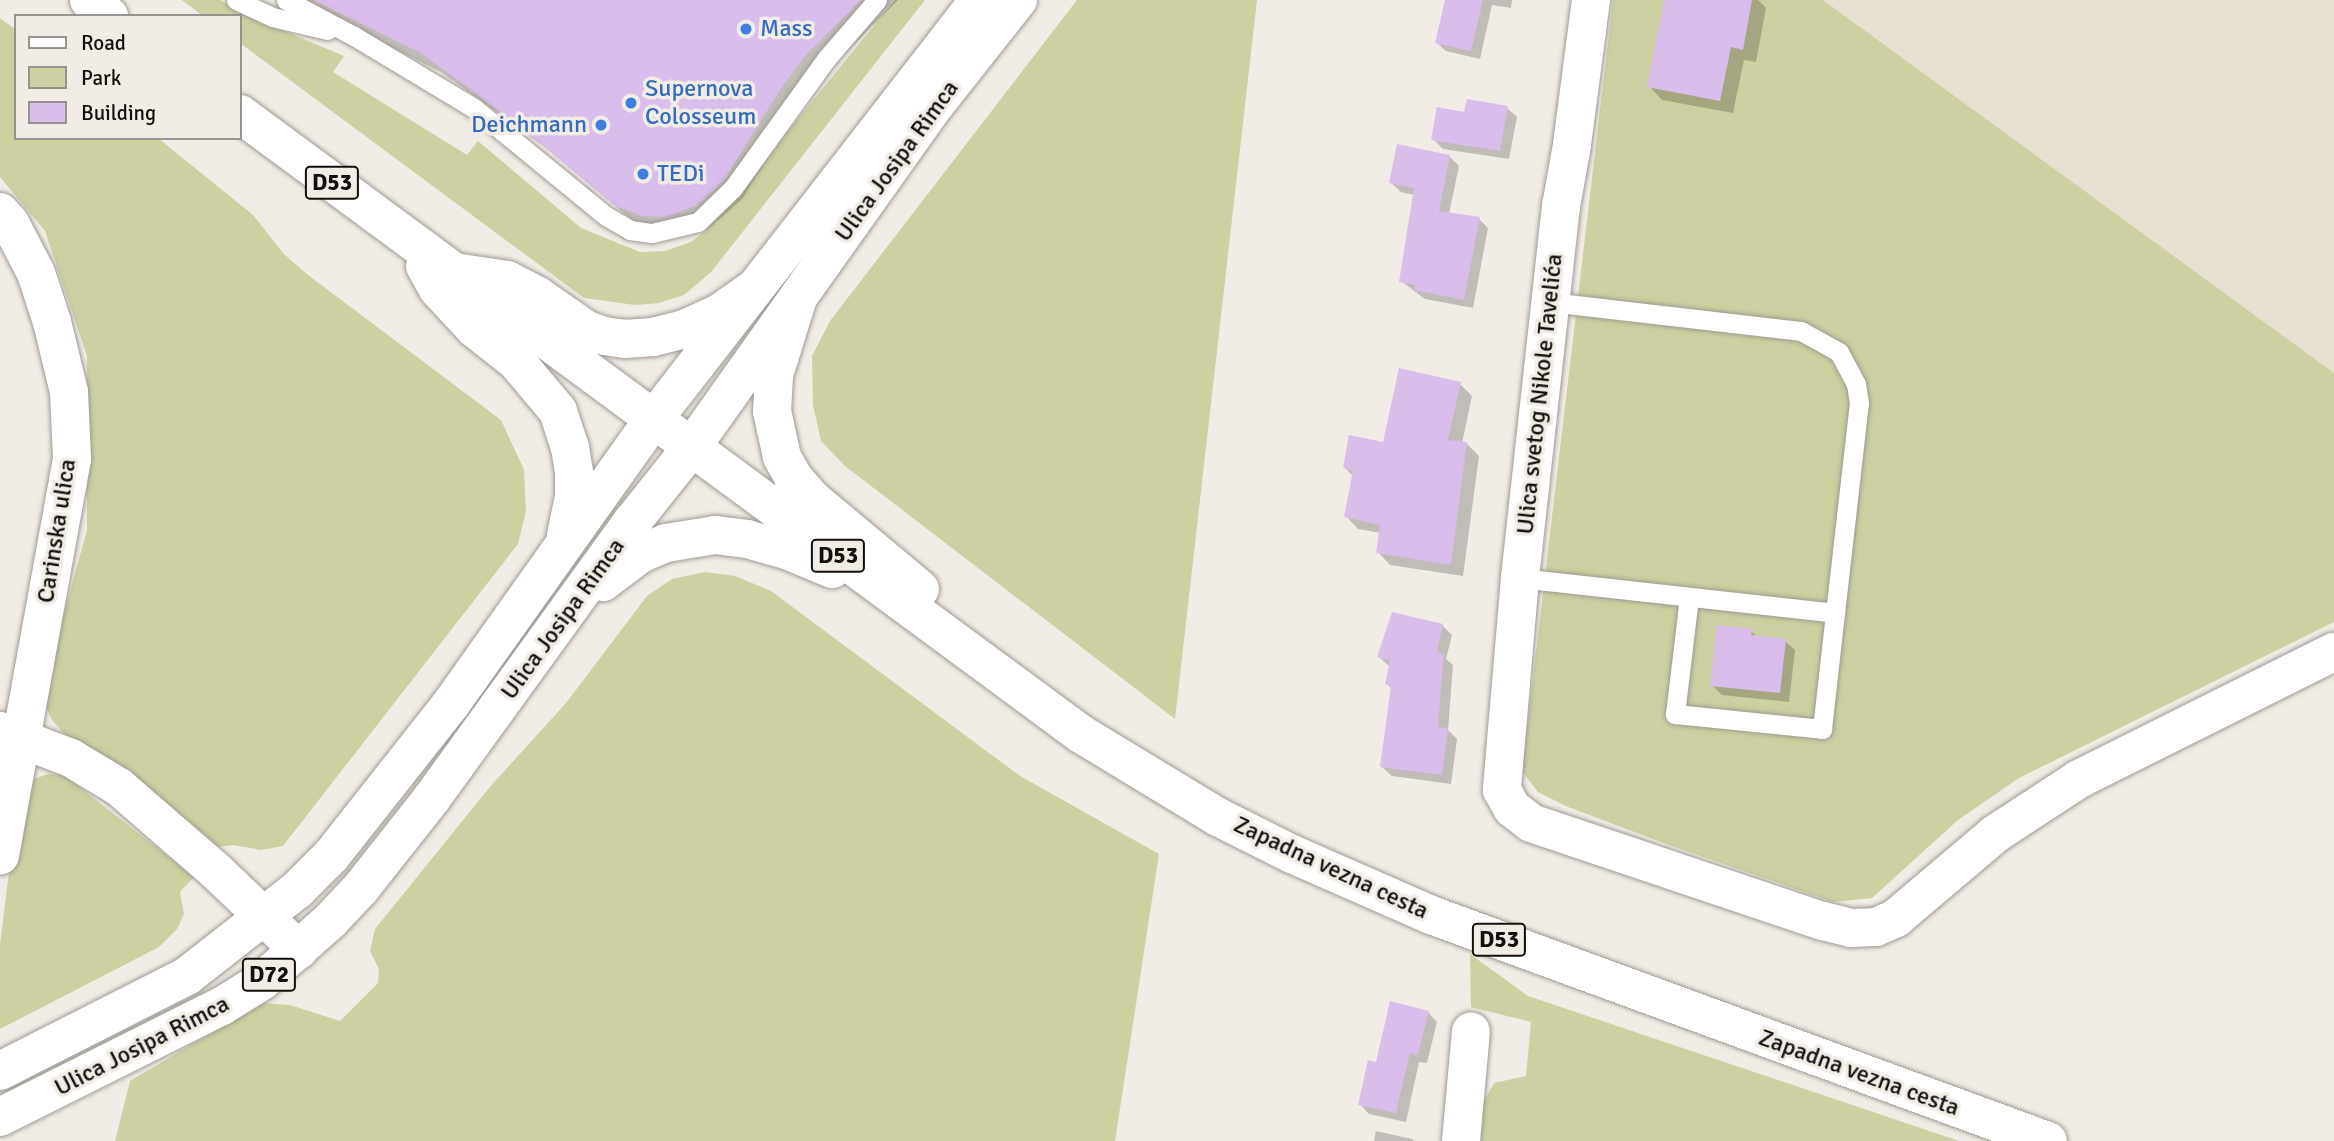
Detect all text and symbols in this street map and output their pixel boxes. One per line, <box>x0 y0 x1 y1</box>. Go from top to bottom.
legend <box>14 14 242 140</box>
place label: Mass <box>760 15 813 43</box>
marker: Mass <box>738 21 754 37</box>
text: Road <box>81 30 126 56</box>
text: Park <box>81 65 121 91</box>
place label: Supernova Colosseum <box>645 75 756 131</box>
street label: Ulica Josipa Rimca <box>829 75 965 247</box>
marker: Supernova Colosseum <box>623 95 639 111</box>
text: Building <box>81 100 156 126</box>
place label: Deichmann <box>471 111 587 139</box>
marker: Deichmann <box>593 117 609 133</box>
place label: TEDi <box>657 160 704 188</box>
road number: D53 <box>304 164 360 202</box>
marker: TEDi <box>635 166 651 182</box>
street label: Ulica svetog Nikole Tavelića <box>1511 252 1569 536</box>
street label: Carinska ulica <box>31 457 83 605</box>
street label: Ulica Josipa Rimca <box>495 533 631 705</box>
road number: D53 <box>810 536 866 576</box>
street label: Zapadna vezna cesta <box>1229 810 1433 926</box>
road number: D53 <box>1471 920 1527 959</box>
road number: D72 <box>241 956 297 994</box>
street label: Ulica Josipa Rimca <box>50 990 234 1102</box>
street label: Zapadna vezna cesta <box>1755 1023 1963 1123</box>

